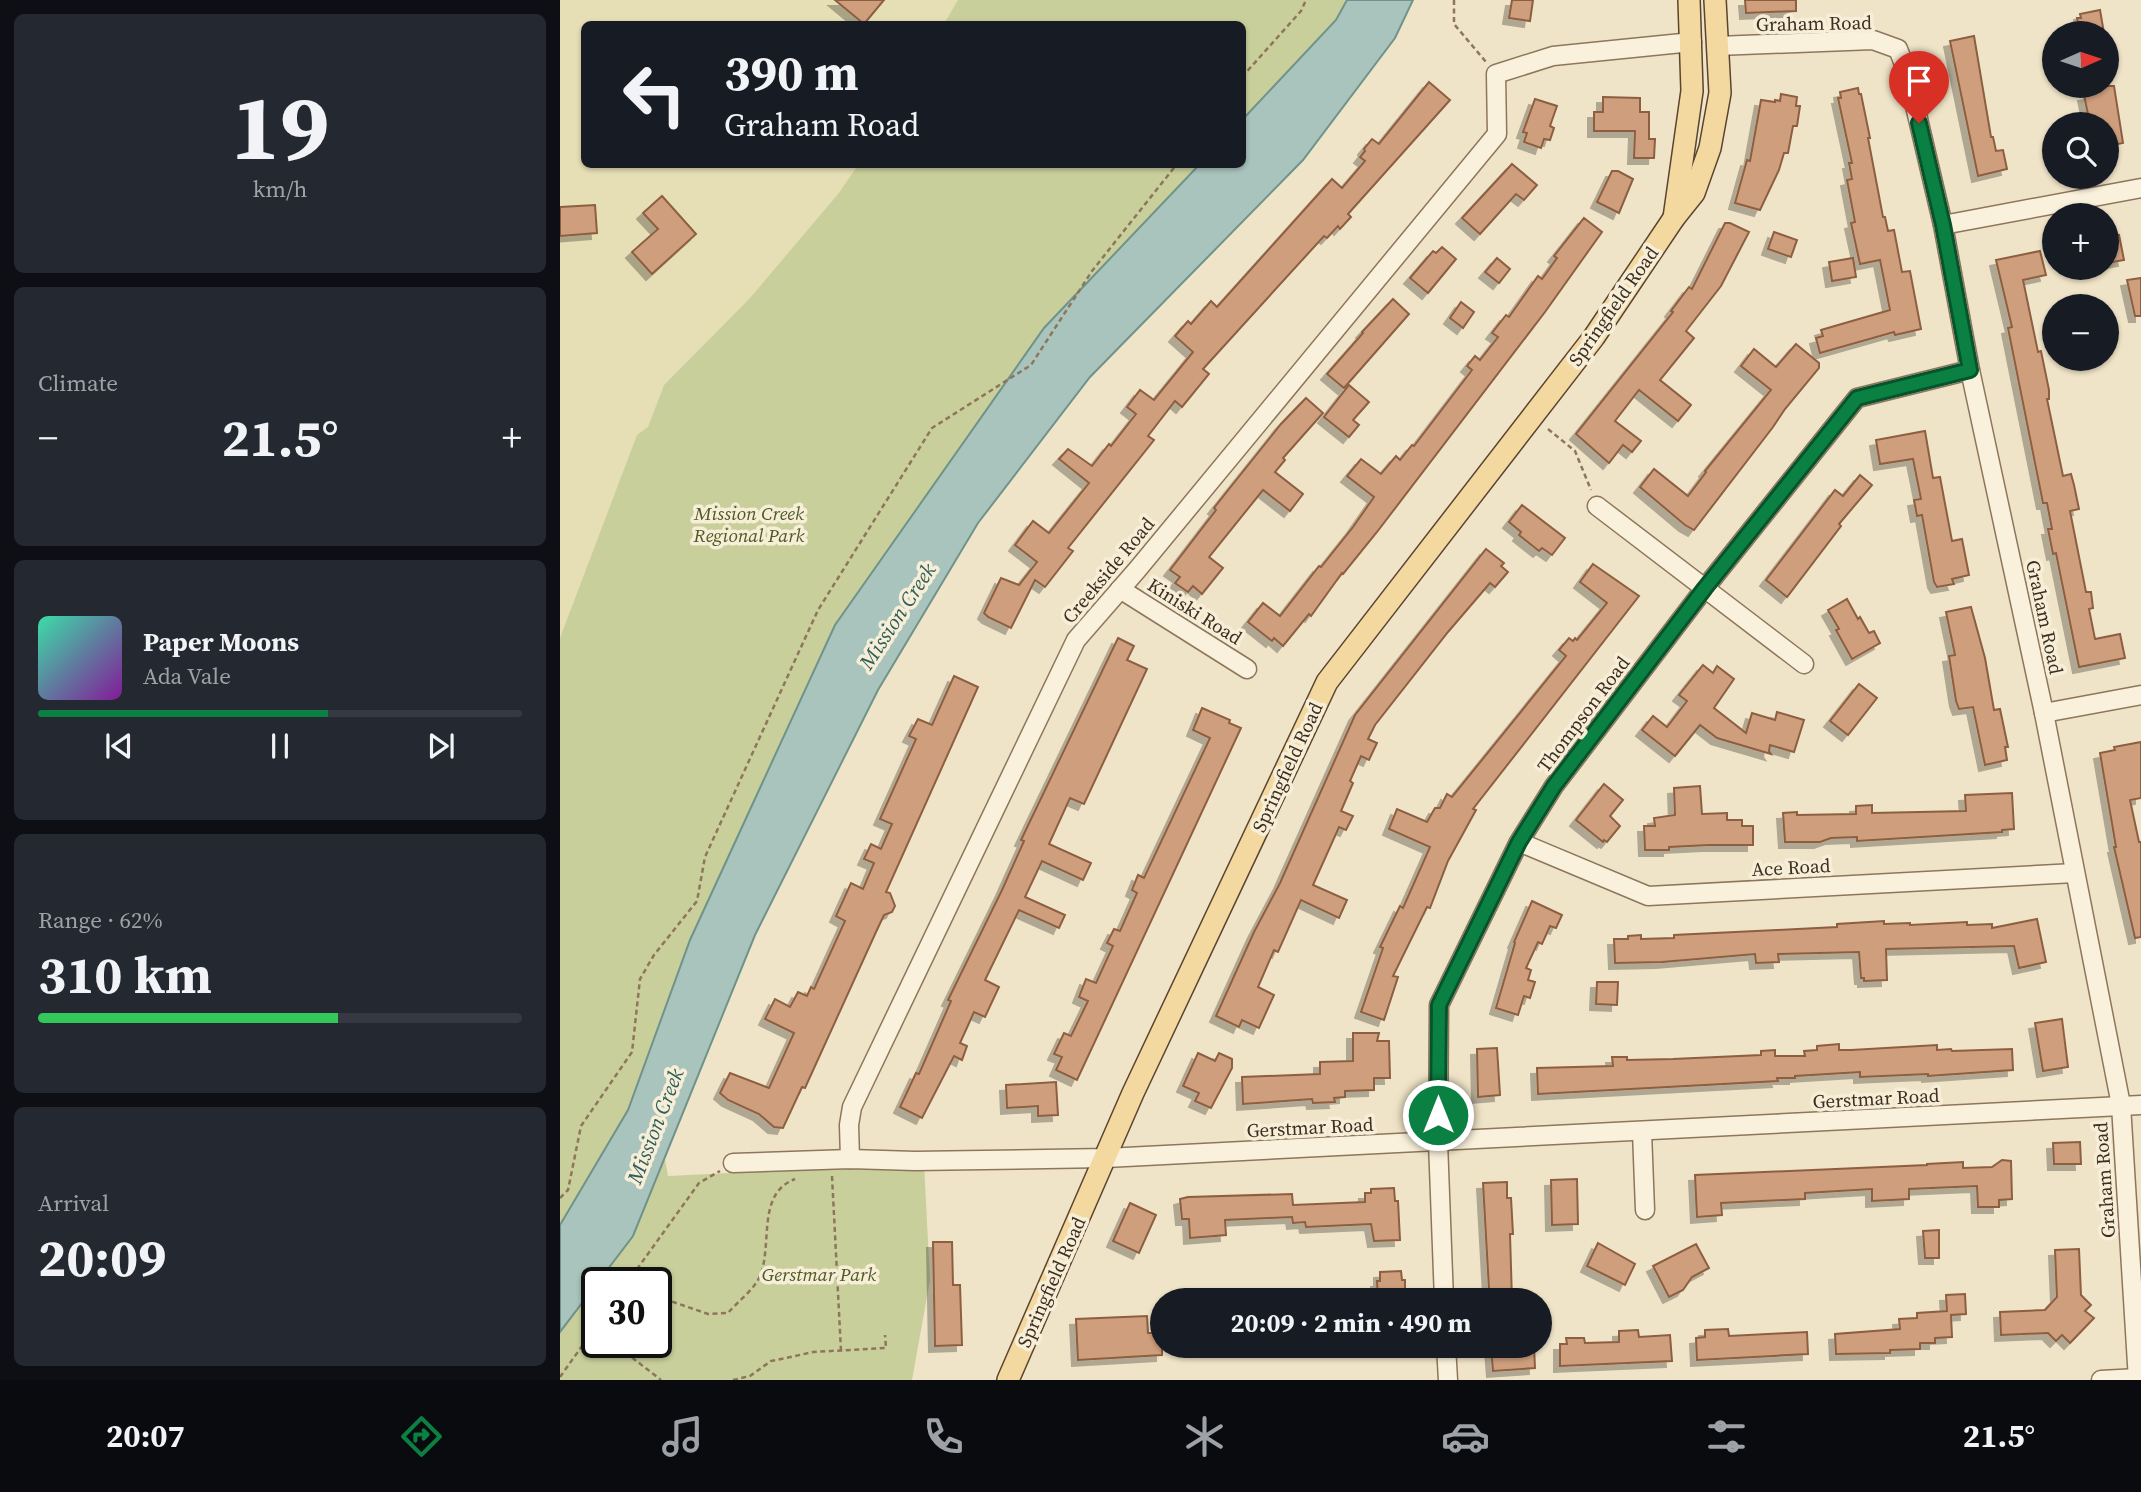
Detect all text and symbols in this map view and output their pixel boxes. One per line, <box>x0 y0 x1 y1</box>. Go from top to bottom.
street label: Graham Road <box>1756 9 1872 37</box>
north arrow <box>2042 21 2119 98</box>
map controls <box>2042 21 2119 371</box>
text: 390 m <box>724 39 859 106</box>
icon: left <box>609 49 700 140</box>
pin <box>1889 51 1949 123</box>
icon: arrive <box>1900 62 1938 100</box>
text: 19 <box>231 65 329 189</box>
text: Graham Road <box>724 103 919 147</box>
button: search <box>2042 112 2119 189</box>
text: km/h <box>253 173 307 205</box>
button: + <box>2042 203 2119 280</box>
street label: Springfield Road <box>1562 241 1664 371</box>
button: − <box>2042 294 2119 371</box>
text: Climate <box>38 367 118 399</box>
text: 21.5° <box>221 402 339 473</box>
text: − <box>38 412 58 464</box>
text: + <box>502 412 522 464</box>
park label: Mission Creek Regional Park <box>693 500 804 548</box>
street label: Creekside Road <box>1056 511 1160 629</box>
water label: Mission Creek <box>851 557 942 676</box>
street label: Graham Road <box>2020 558 2070 677</box>
street label: Kiniski Road <box>1143 572 1247 651</box>
text: Paper Moons <box>143 624 299 660</box>
street label: Thompson Road <box>1531 651 1635 777</box>
text: Ada Vale <box>143 660 231 692</box>
street label: Springfield Road <box>1246 698 1329 836</box>
icon: previous <box>100 727 138 765</box>
icon: pause <box>261 727 299 765</box>
icon: next <box>422 727 460 765</box>
street label: Ace Road <box>1751 852 1831 882</box>
text: Range · 62% <box>38 904 163 936</box>
text: 310 km <box>38 939 212 1010</box>
water label: Mission Creek <box>619 1064 690 1189</box>
position arrow <box>1401 1078 1475 1152</box>
street label: Gerstmar Road <box>1812 1082 1940 1114</box>
street label: Gerstmar Road <box>1246 1111 1374 1143</box>
street label: Graham Road <box>2087 1121 2121 1239</box>
text: Arrival <box>38 1187 109 1219</box>
street label: Springfield Road <box>1011 1212 1092 1352</box>
text: 20:09 <box>38 1222 166 1293</box>
park label: Gerstmar Park <box>762 1261 876 1287</box>
speed limit sign: 30 <box>581 1267 672 1358</box>
text: 20:09 · 2 min · 490 m <box>1231 1305 1471 1341</box>
icon: directions <box>397 1412 446 1461</box>
icon: music <box>658 1412 707 1461</box>
icon: phone <box>919 1412 968 1461</box>
icon: climate <box>1180 1412 1229 1461</box>
icon: car <box>1441 1412 1490 1461</box>
icon: filters <box>1702 1412 1751 1461</box>
text: 20:07 <box>106 1414 185 1458</box>
text: 21.5° <box>1963 1414 2035 1458</box>

